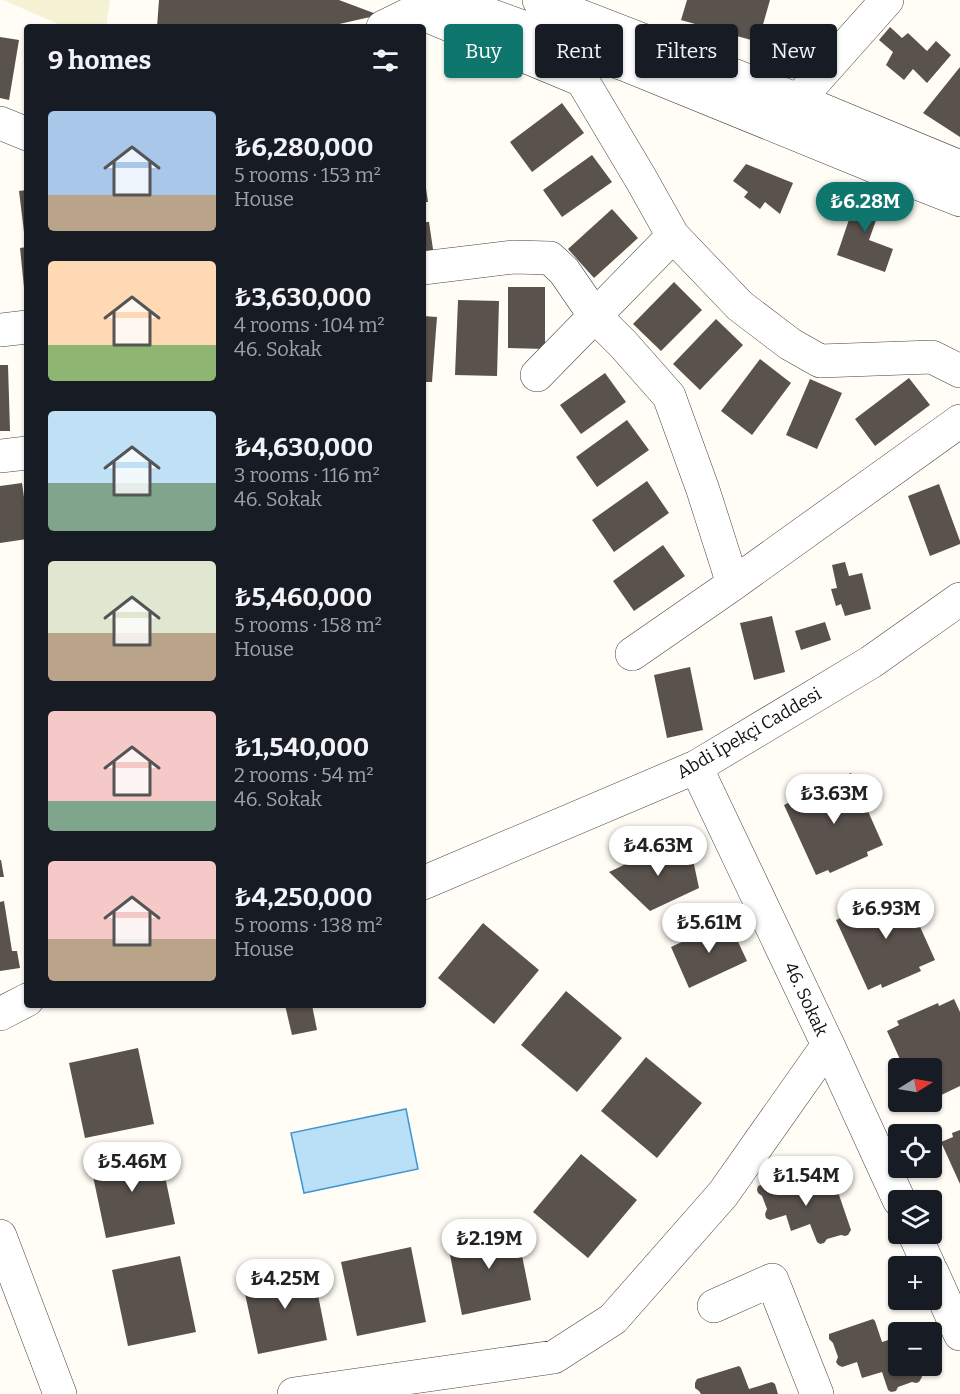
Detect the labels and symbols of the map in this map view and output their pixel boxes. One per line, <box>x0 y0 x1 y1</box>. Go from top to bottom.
pin: ₺6.28M <box>816 182 914 233</box>
street label: Abdi İpekçi Caddesi <box>673 683 825 783</box>
pin: ₺3.63M <box>785 774 883 825</box>
pin: ₺4.63M <box>609 826 707 877</box>
pin: ₺6.93M <box>837 889 935 940</box>
pin: ₺5.61M <box>660 903 758 954</box>
street label: 46. Sokak <box>779 958 833 1040</box>
north arrow <box>888 1058 942 1112</box>
pin: ₺5.46M <box>83 1142 181 1193</box>
pin: ₺1.54M <box>757 1156 855 1207</box>
pin: ₺2.19M <box>440 1219 538 1270</box>
pin: ₺4.25M <box>236 1259 334 1310</box>

